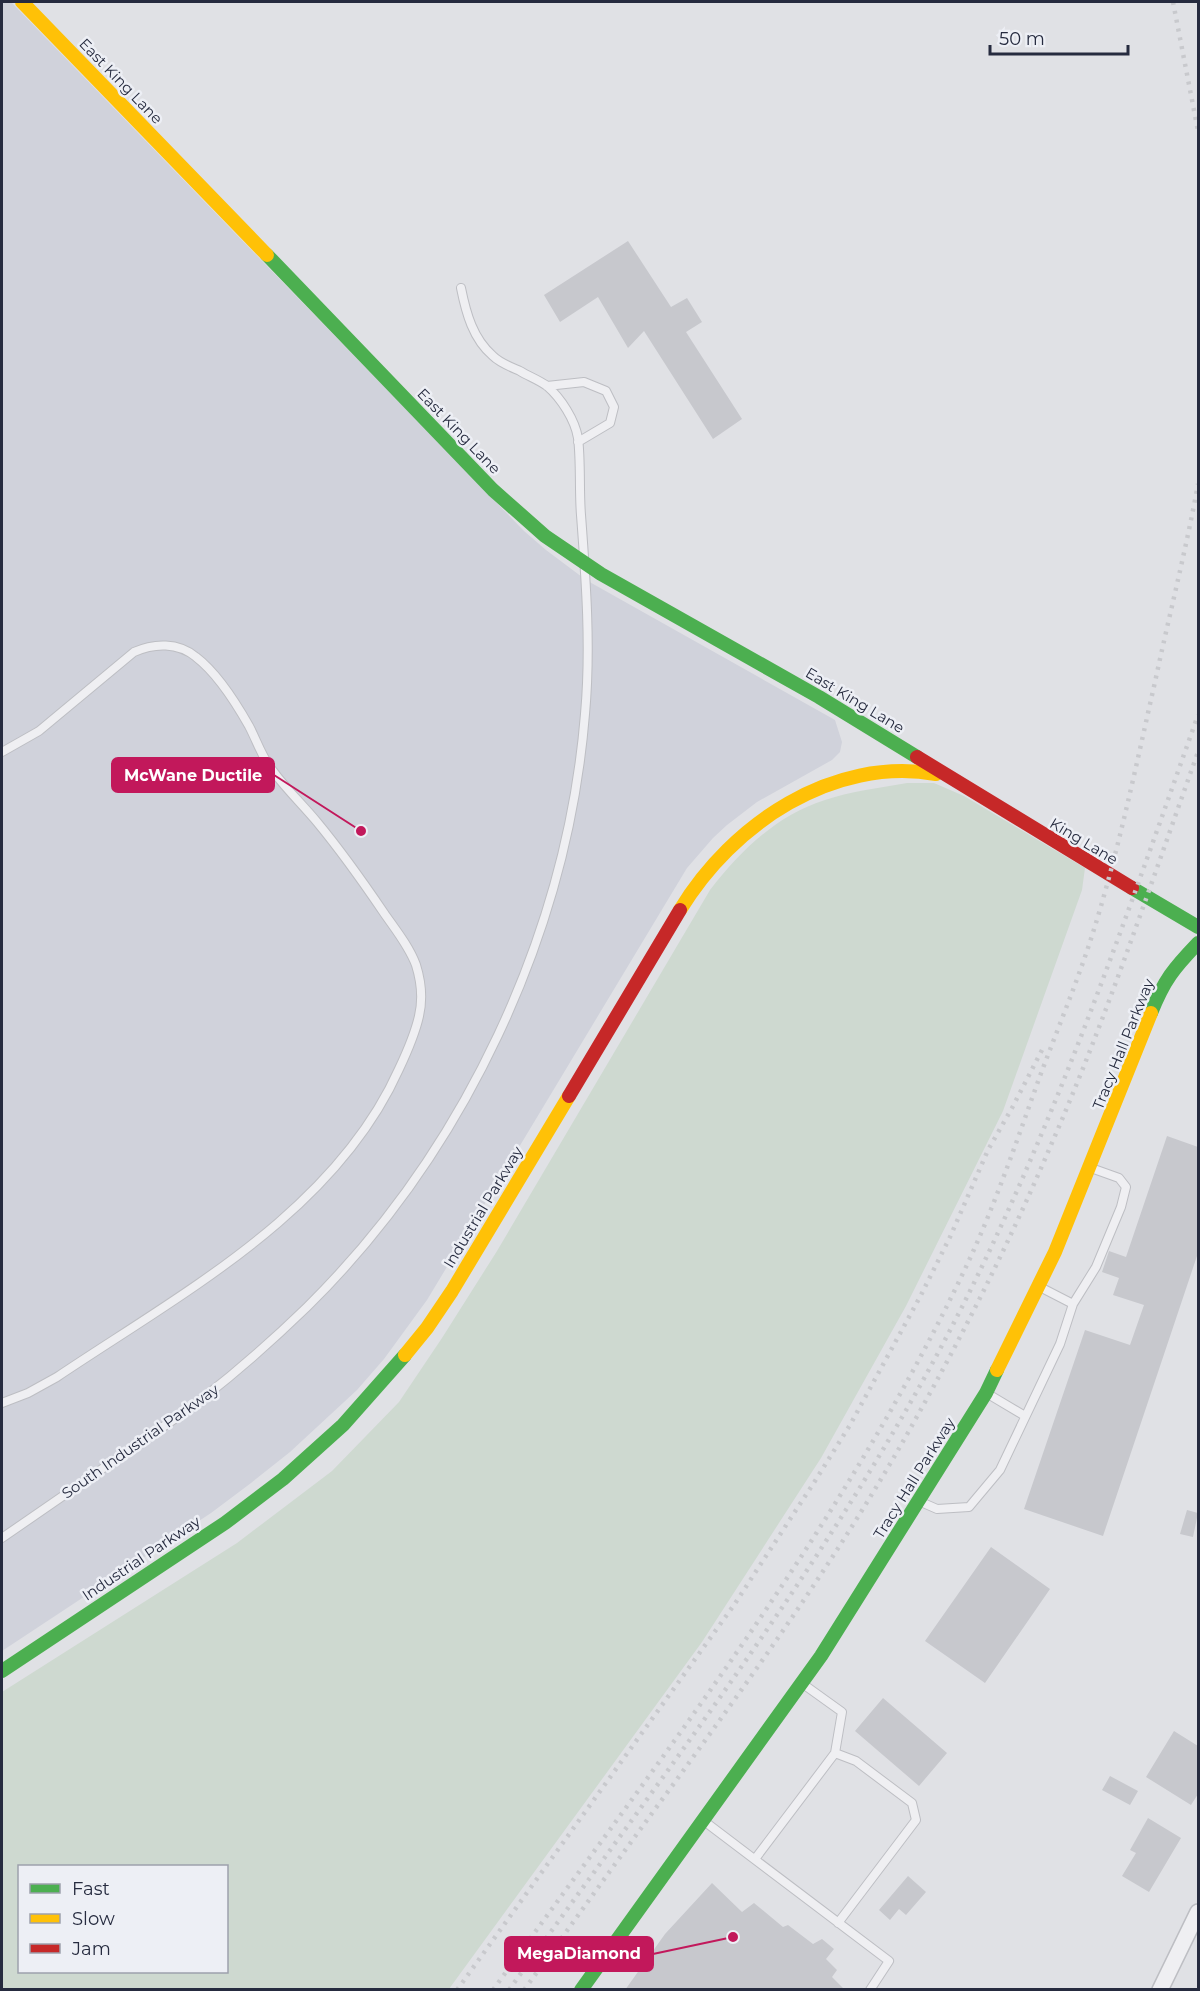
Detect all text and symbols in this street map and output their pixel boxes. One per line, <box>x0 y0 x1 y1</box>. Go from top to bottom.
scale bar <box>990 18 1128 56</box>
text: 50 m <box>999 28 1045 50</box>
street label: East King Lane <box>75 34 167 128</box>
street label: East King Lane <box>413 384 505 478</box>
street label: East King Lane <box>802 663 908 737</box>
callout: McWane Ductile <box>112 758 274 792</box>
text: McWane Ductile <box>124 766 262 785</box>
street label: King Lane <box>1047 813 1121 869</box>
street label: Tracy Hall Parkway <box>1088 975 1158 1112</box>
street label: Industrial Parkway <box>439 1142 527 1271</box>
street label: South Industrial Parkway <box>58 1379 223 1503</box>
street label: Tracy Hall Parkway <box>869 1413 959 1542</box>
street label: Industrial Parkway <box>78 1511 204 1605</box>
legend <box>18 1865 228 1973</box>
text: Fast <box>72 1878 110 1900</box>
text: Slow <box>72 1908 115 1930</box>
callout: MegaDiamond <box>505 1937 653 1971</box>
text: Jam <box>71 1938 111 1960</box>
text: MegaDiamond <box>517 1944 641 1963</box>

